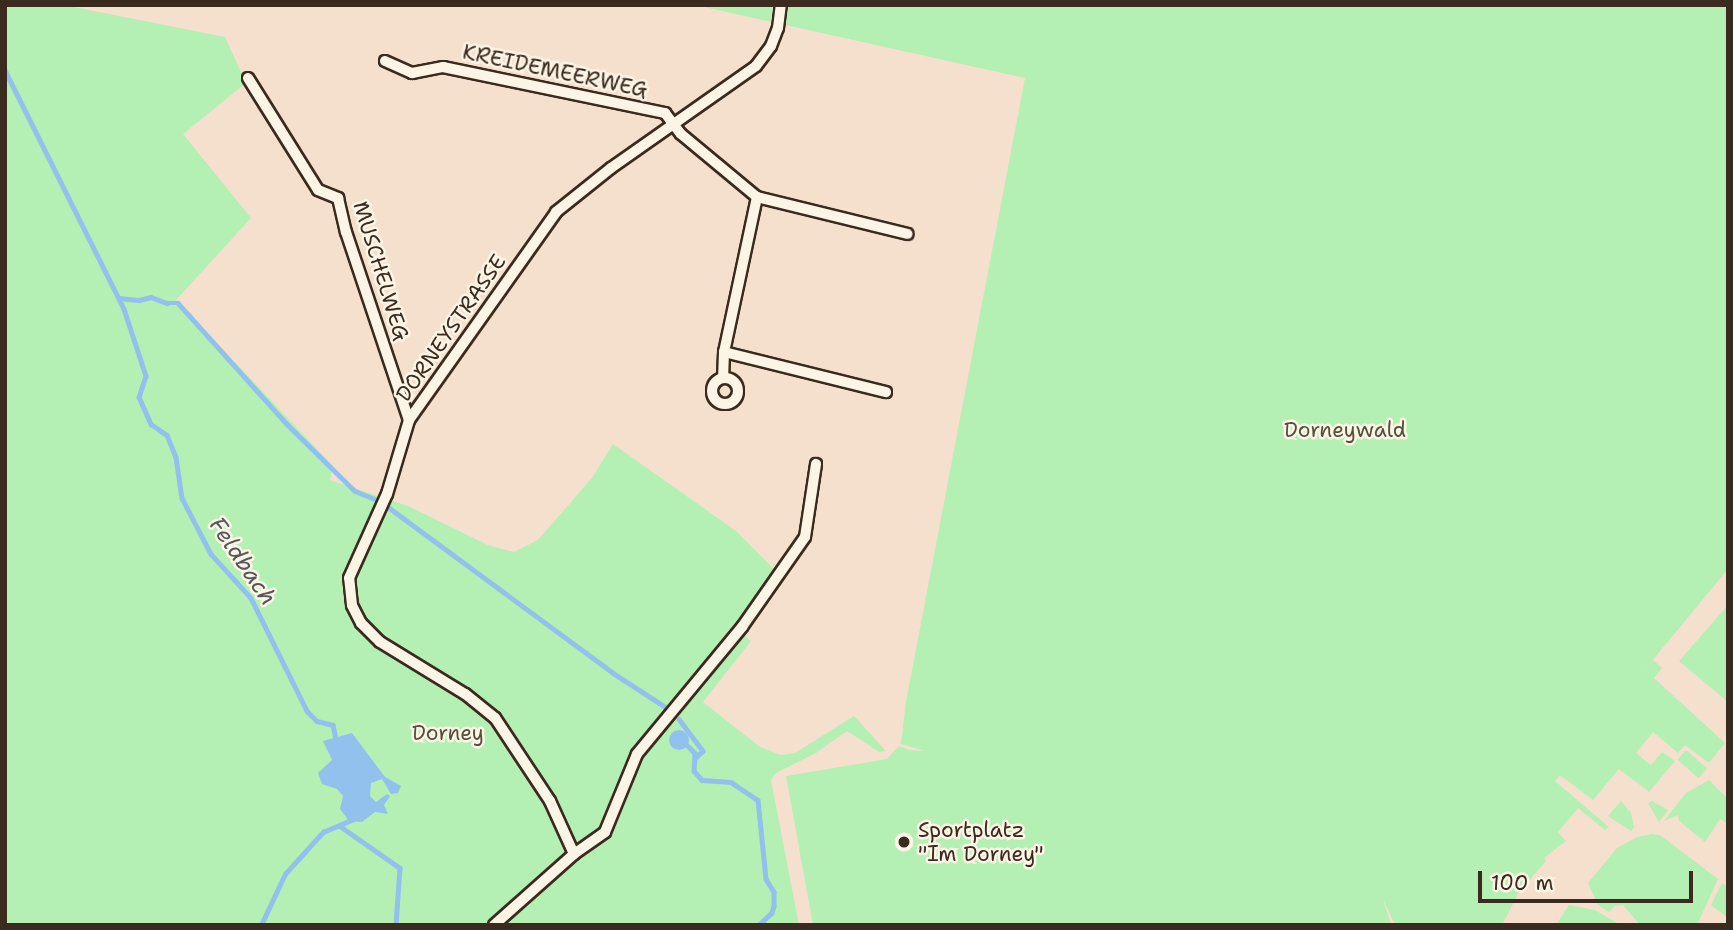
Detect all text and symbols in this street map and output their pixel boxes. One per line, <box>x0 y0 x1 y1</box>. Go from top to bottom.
street label: KREIDEMEERWEG <box>460 39 650 103</box>
street label: MUSCHELWEG <box>348 198 414 344</box>
street label: DORNEYSTRASSE <box>391 250 511 406</box>
park label: Dorneywald <box>1284 417 1406 443</box>
water label: Feldbach <box>204 512 282 610</box>
park label: Dorney <box>412 720 484 746</box>
place label: Sportplatz "Im Dorney" <box>918 817 1044 867</box>
marker: Sportplatz "Im Dorney" <box>896 834 912 850</box>
scale bar <box>1481 856 1696 900</box>
text: 100 m <box>1491 869 1554 897</box>

